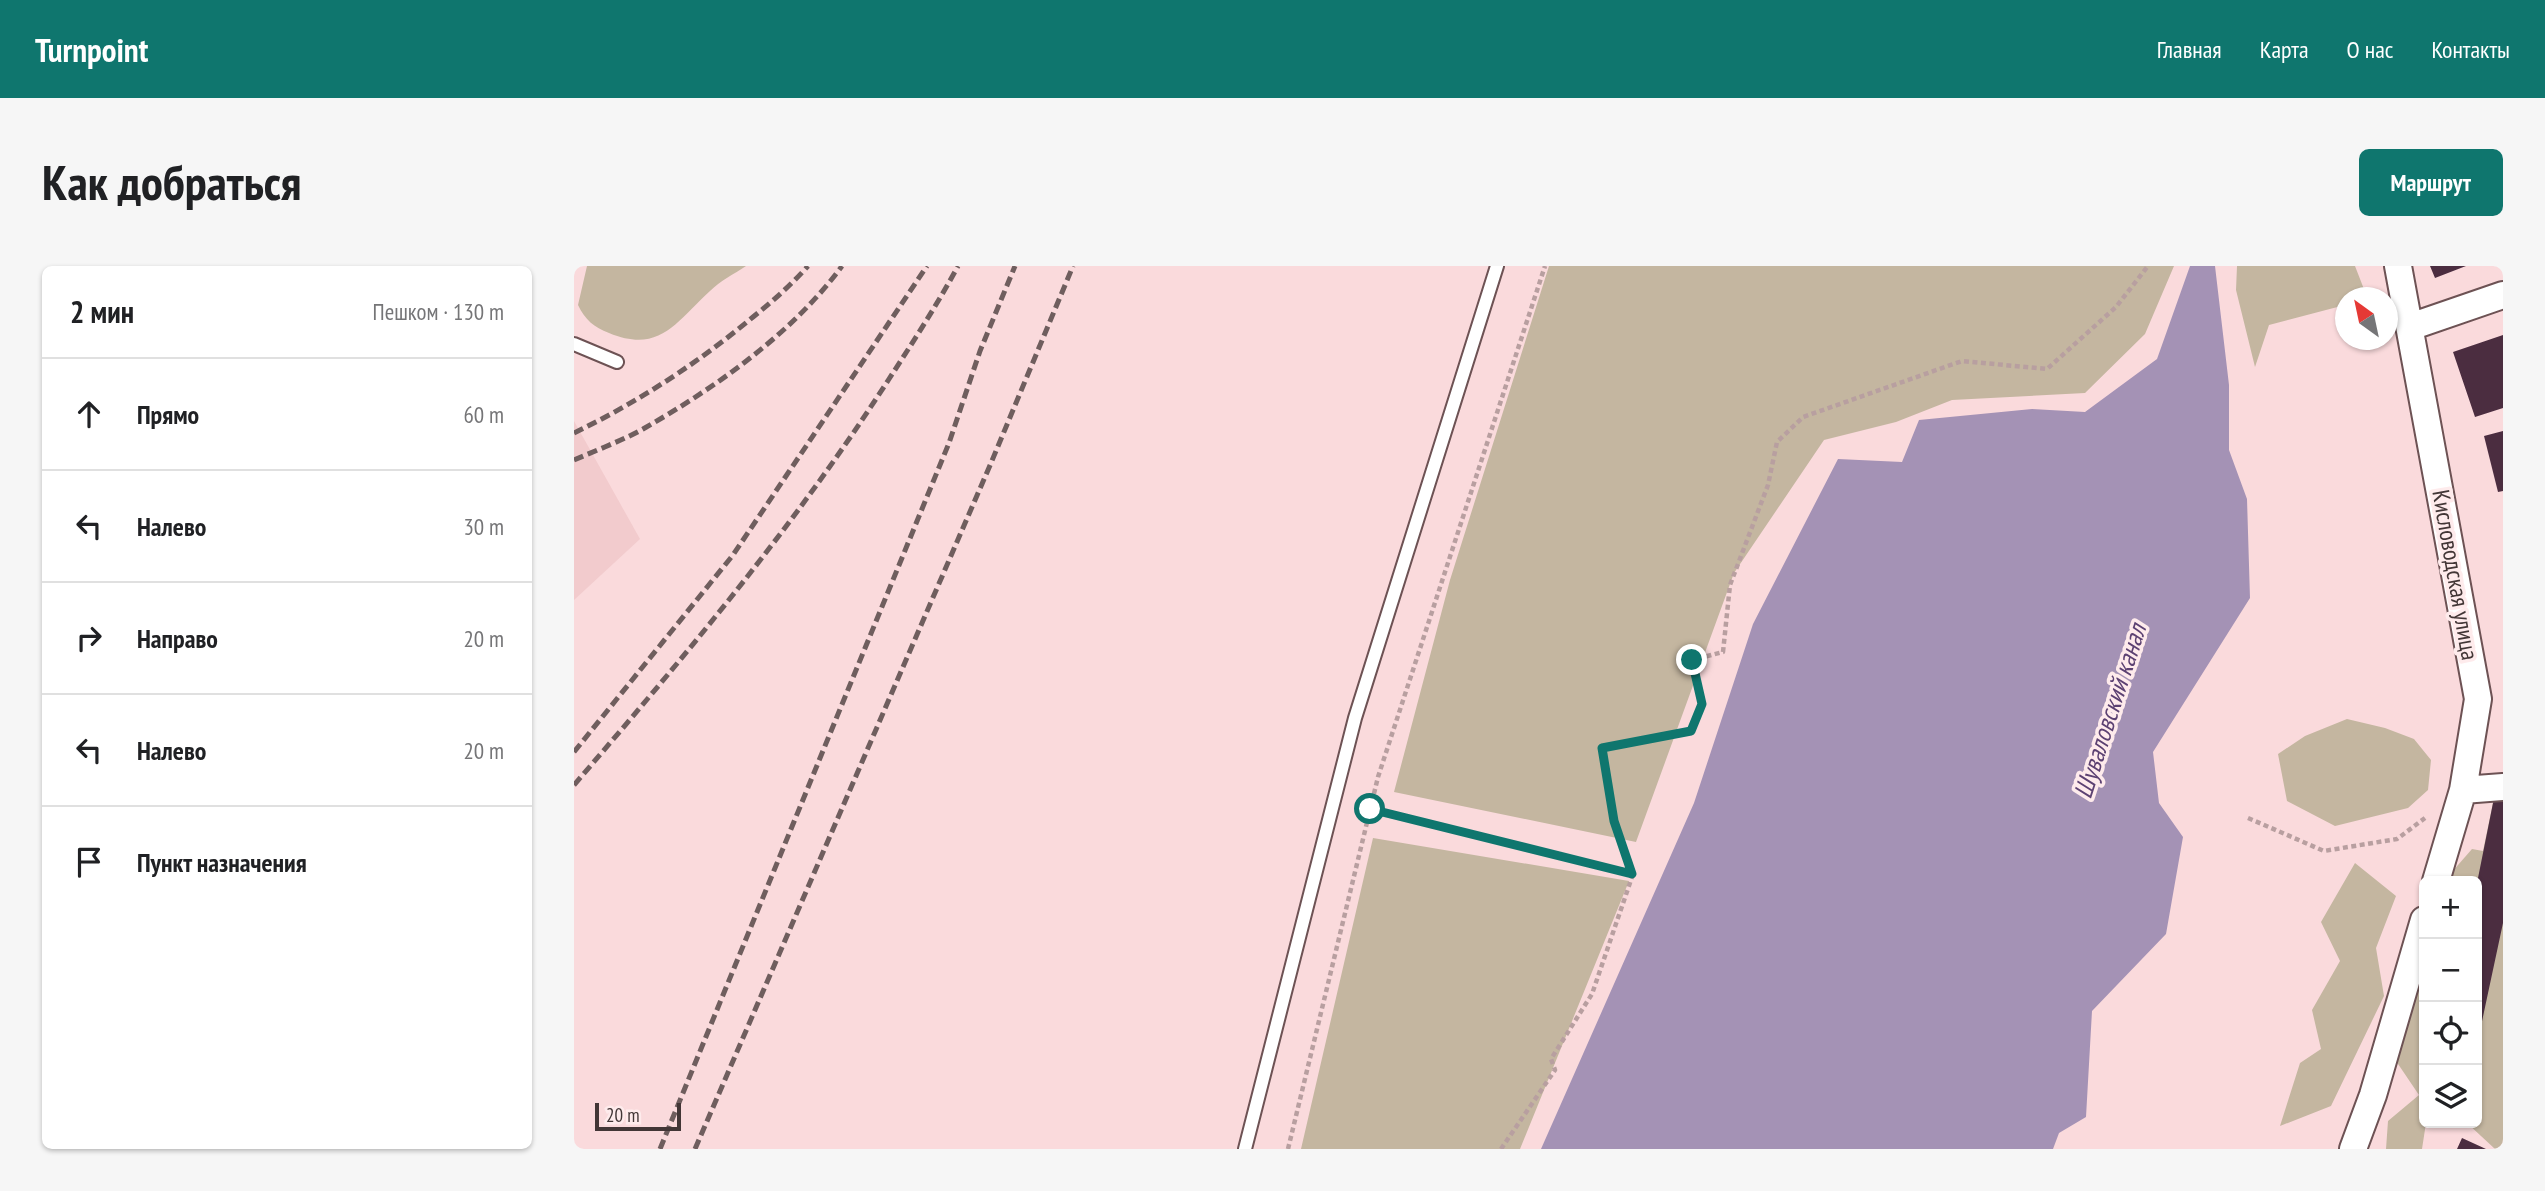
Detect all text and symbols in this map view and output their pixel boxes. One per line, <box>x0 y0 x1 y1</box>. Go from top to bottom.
text: Turnpoint <box>35 28 148 71</box>
text: Главная <box>2157 34 2222 65</box>
text: Карта <box>2260 34 2309 65</box>
text: О нас <box>2347 34 2393 65</box>
text: Контакты <box>2431 34 2510 65</box>
button: Маршрут <box>2359 149 2503 216</box>
text: Как добраться <box>42 150 301 214</box>
north arrow <box>2335 287 2398 350</box>
text: 2 мин <box>70 292 134 331</box>
text: Пешком · 130 m <box>373 297 504 326</box>
icon: ahead <box>70 395 108 433</box>
text: Прямо <box>137 398 199 431</box>
text: 60 m <box>463 400 504 429</box>
street label: Кисловодская улица <box>2425 487 2486 662</box>
icon: left <box>70 507 108 545</box>
text: Налево <box>137 510 206 543</box>
text: 30 m <box>463 512 504 541</box>
water label: Шуваловский канал <box>2066 617 2154 802</box>
icon: right <box>70 619 108 657</box>
text: Направо <box>137 622 218 655</box>
text: 20 m <box>463 624 504 653</box>
route end <box>1676 644 1707 675</box>
icon: left <box>70 731 108 769</box>
text: Налево <box>137 734 206 767</box>
text: 20 m <box>463 736 504 765</box>
route start <box>1354 793 1385 824</box>
icon: arrive <box>70 843 108 881</box>
text: Пункт назначения <box>137 846 307 879</box>
map controls <box>2419 876 2482 1128</box>
button: + <box>2419 876 2482 939</box>
button: − <box>2419 939 2482 1002</box>
button: locate <box>2419 1002 2482 1065</box>
button: layers <box>2419 1065 2482 1128</box>
scale bar <box>595 1100 681 1132</box>
text: 20 m <box>606 1103 640 1127</box>

